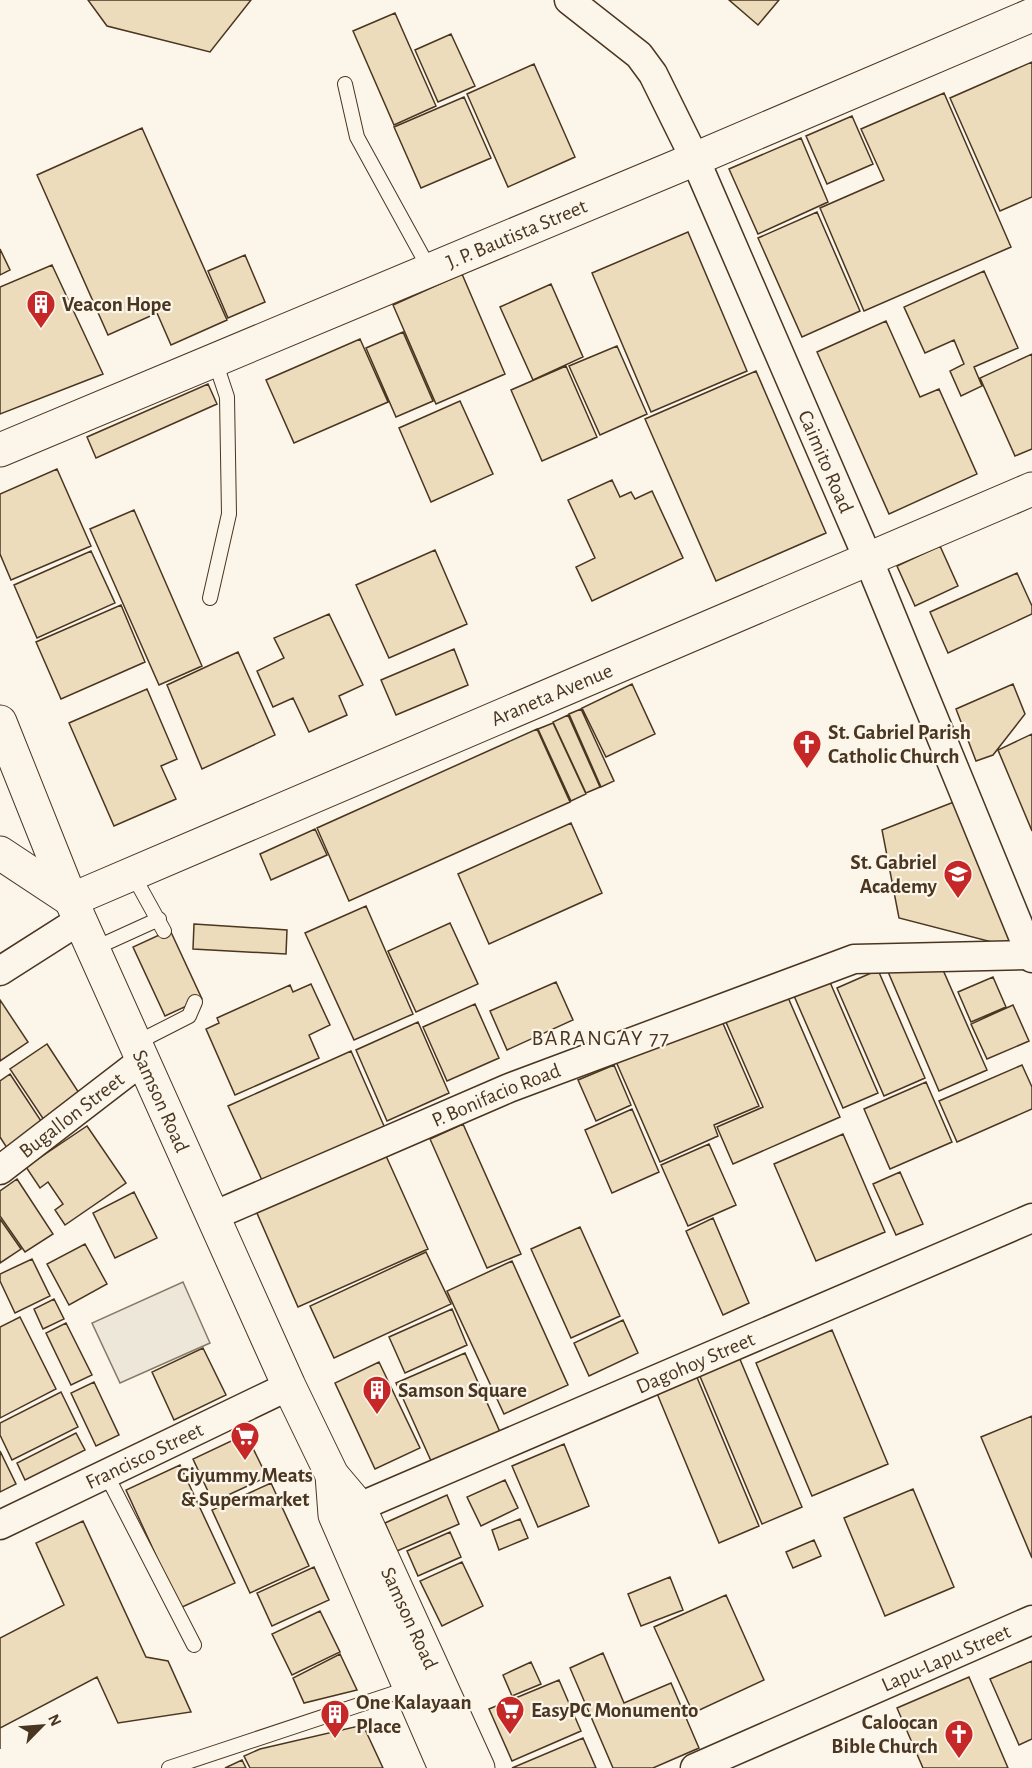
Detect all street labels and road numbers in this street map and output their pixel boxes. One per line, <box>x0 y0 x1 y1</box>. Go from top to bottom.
street label: J. P. Bautista Street <box>443 195 590 273</box>
street label: Caimito Road <box>794 407 857 516</box>
street label: Araneta Avenue <box>488 660 616 730</box>
street label: Samson Road <box>129 1047 193 1156</box>
street label: P. Bonifacio Road <box>429 1060 564 1131</box>
street label: Bugallon Street <box>15 1069 128 1162</box>
street label: Dagohoy Street <box>633 1328 758 1398</box>
street label: Francisco Street <box>82 1419 207 1493</box>
street label: Samson Road <box>377 1564 442 1673</box>
street label: Lapu-Lapu Street <box>878 1621 1014 1696</box>

